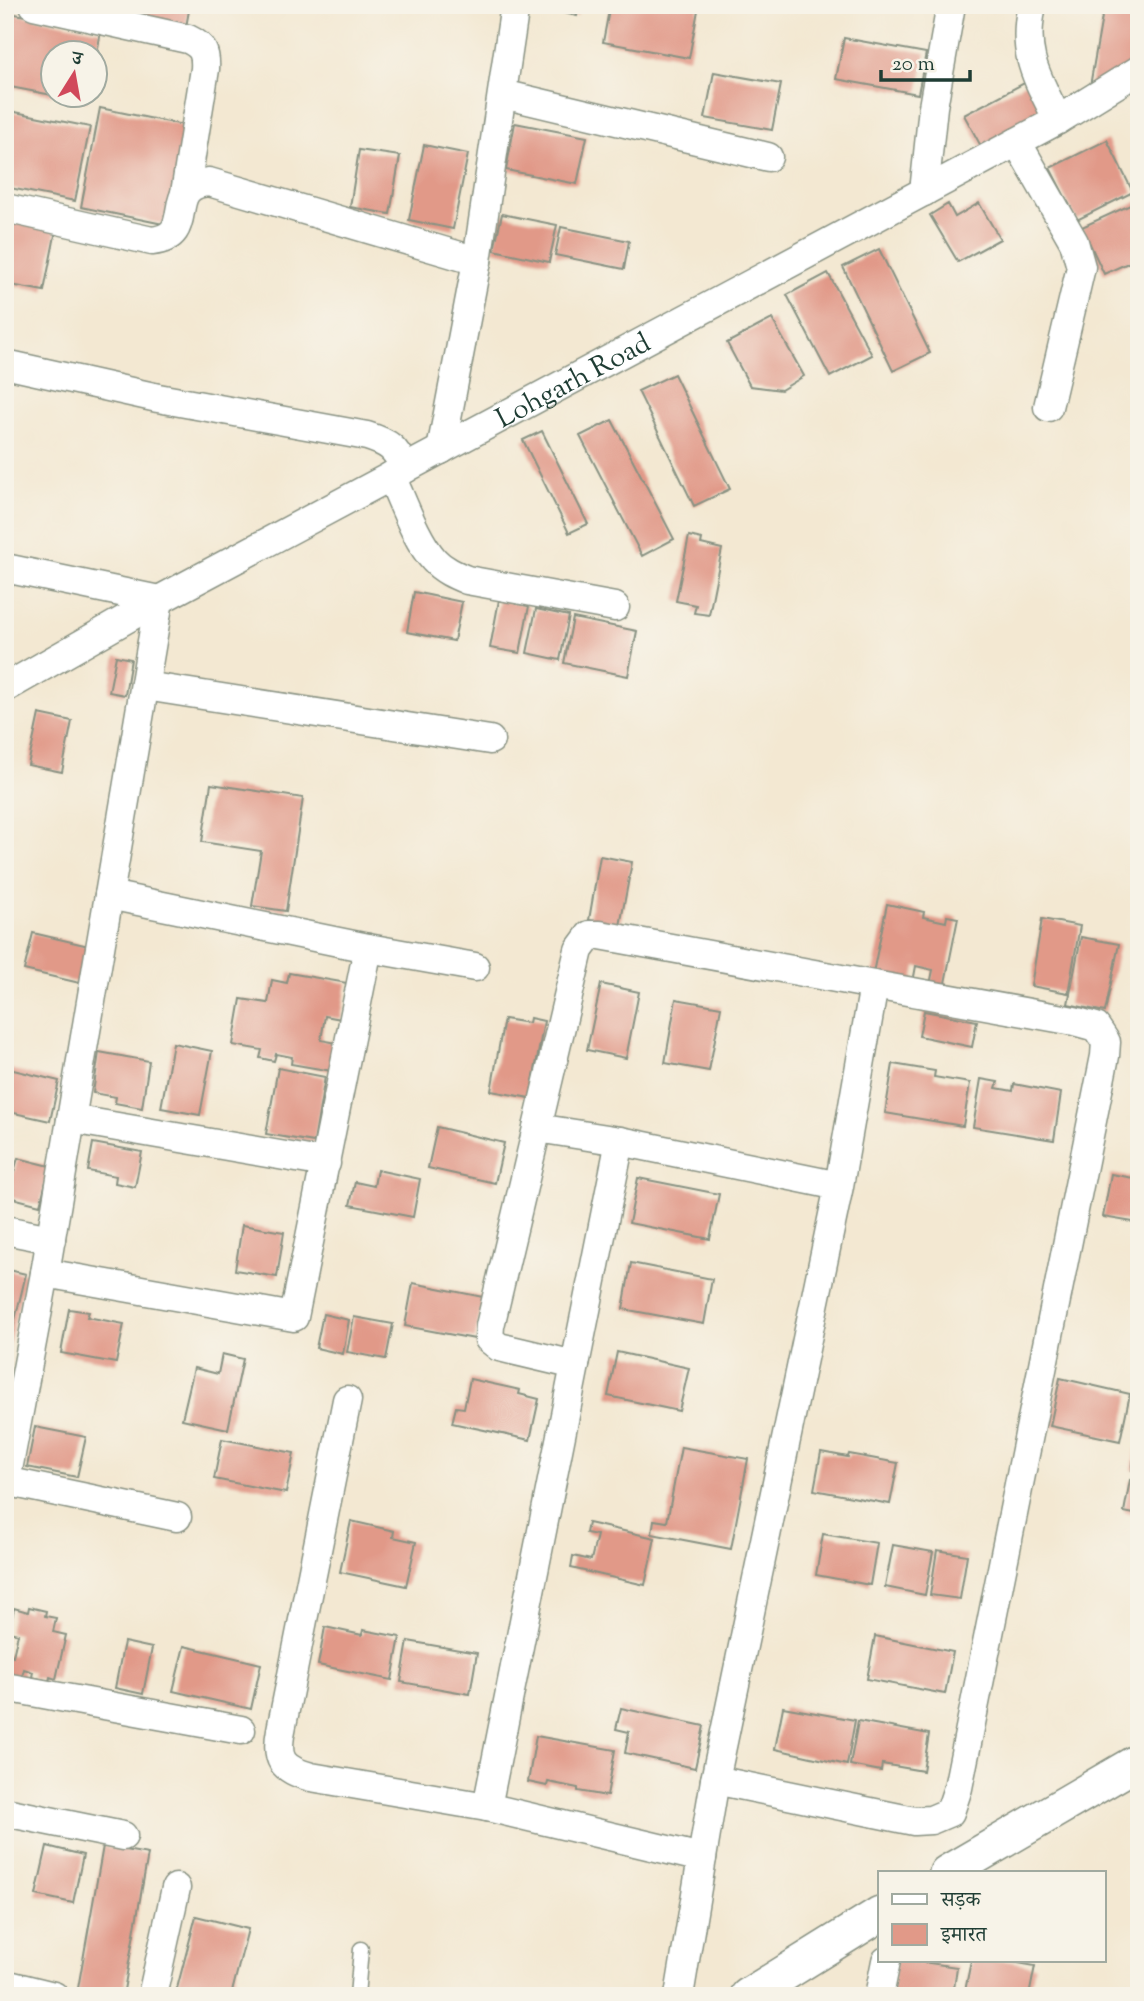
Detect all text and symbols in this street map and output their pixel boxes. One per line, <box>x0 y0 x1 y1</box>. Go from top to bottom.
north arrow <box>38 38 108 108</box>
scale bar <box>881 38 971 82</box>
text: उ <box>67 45 85 74</box>
text: 20 m <box>892 50 935 80</box>
street label: Lohgarh Road <box>489 324 658 440</box>
legend <box>878 1871 1106 1962</box>
text: सड़क <box>940 1886 981 1916</box>
text: इमारत <box>940 1921 988 1951</box>

